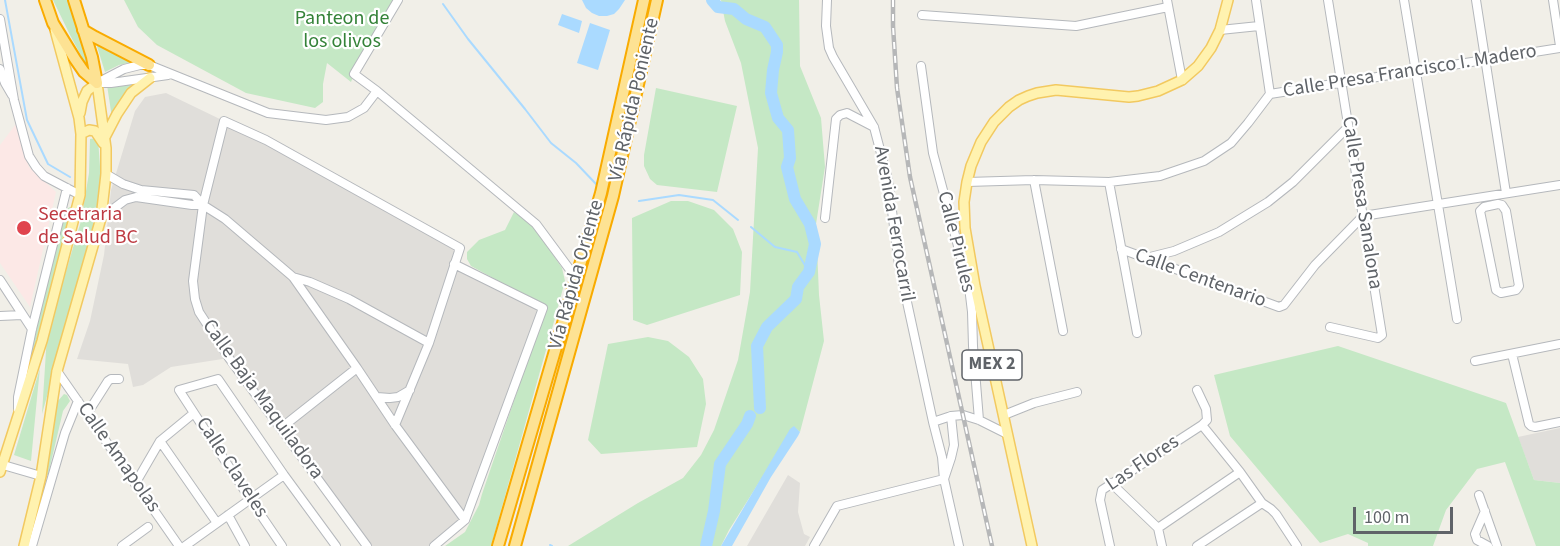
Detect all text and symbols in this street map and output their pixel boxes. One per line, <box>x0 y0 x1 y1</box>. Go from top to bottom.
park label: Panteon de los olivos <box>295 8 389 55</box>
street label: Vía Rápida Poniente <box>605 16 665 184</box>
street label: Calle Presa Francisco I. Madero <box>1281 40 1539 104</box>
street label: Calle Presa Sanalona <box>1335 115 1387 291</box>
street label: Avenida Ferrocarril <box>867 144 919 304</box>
street label: Calle Pirules <box>931 189 979 295</box>
street label: Vía Rápida Oriente <box>544 197 610 353</box>
place label: Secetraria de Salud BC <box>38 204 138 251</box>
marker: Secetraria de Salud BC <box>15 219 33 237</box>
street label: Calle Centenario <box>1131 244 1269 314</box>
street label: Calle Baja Maquiladora <box>196 315 328 485</box>
road number: MEX 2 <box>962 350 1022 380</box>
street label: Calle Amapolas <box>71 398 165 518</box>
street label: Calle Claveles <box>190 413 272 523</box>
street label: Las Flores <box>1102 431 1184 497</box>
scale bar <box>1356 495 1456 533</box>
text: 100 m <box>1364 505 1409 530</box>

